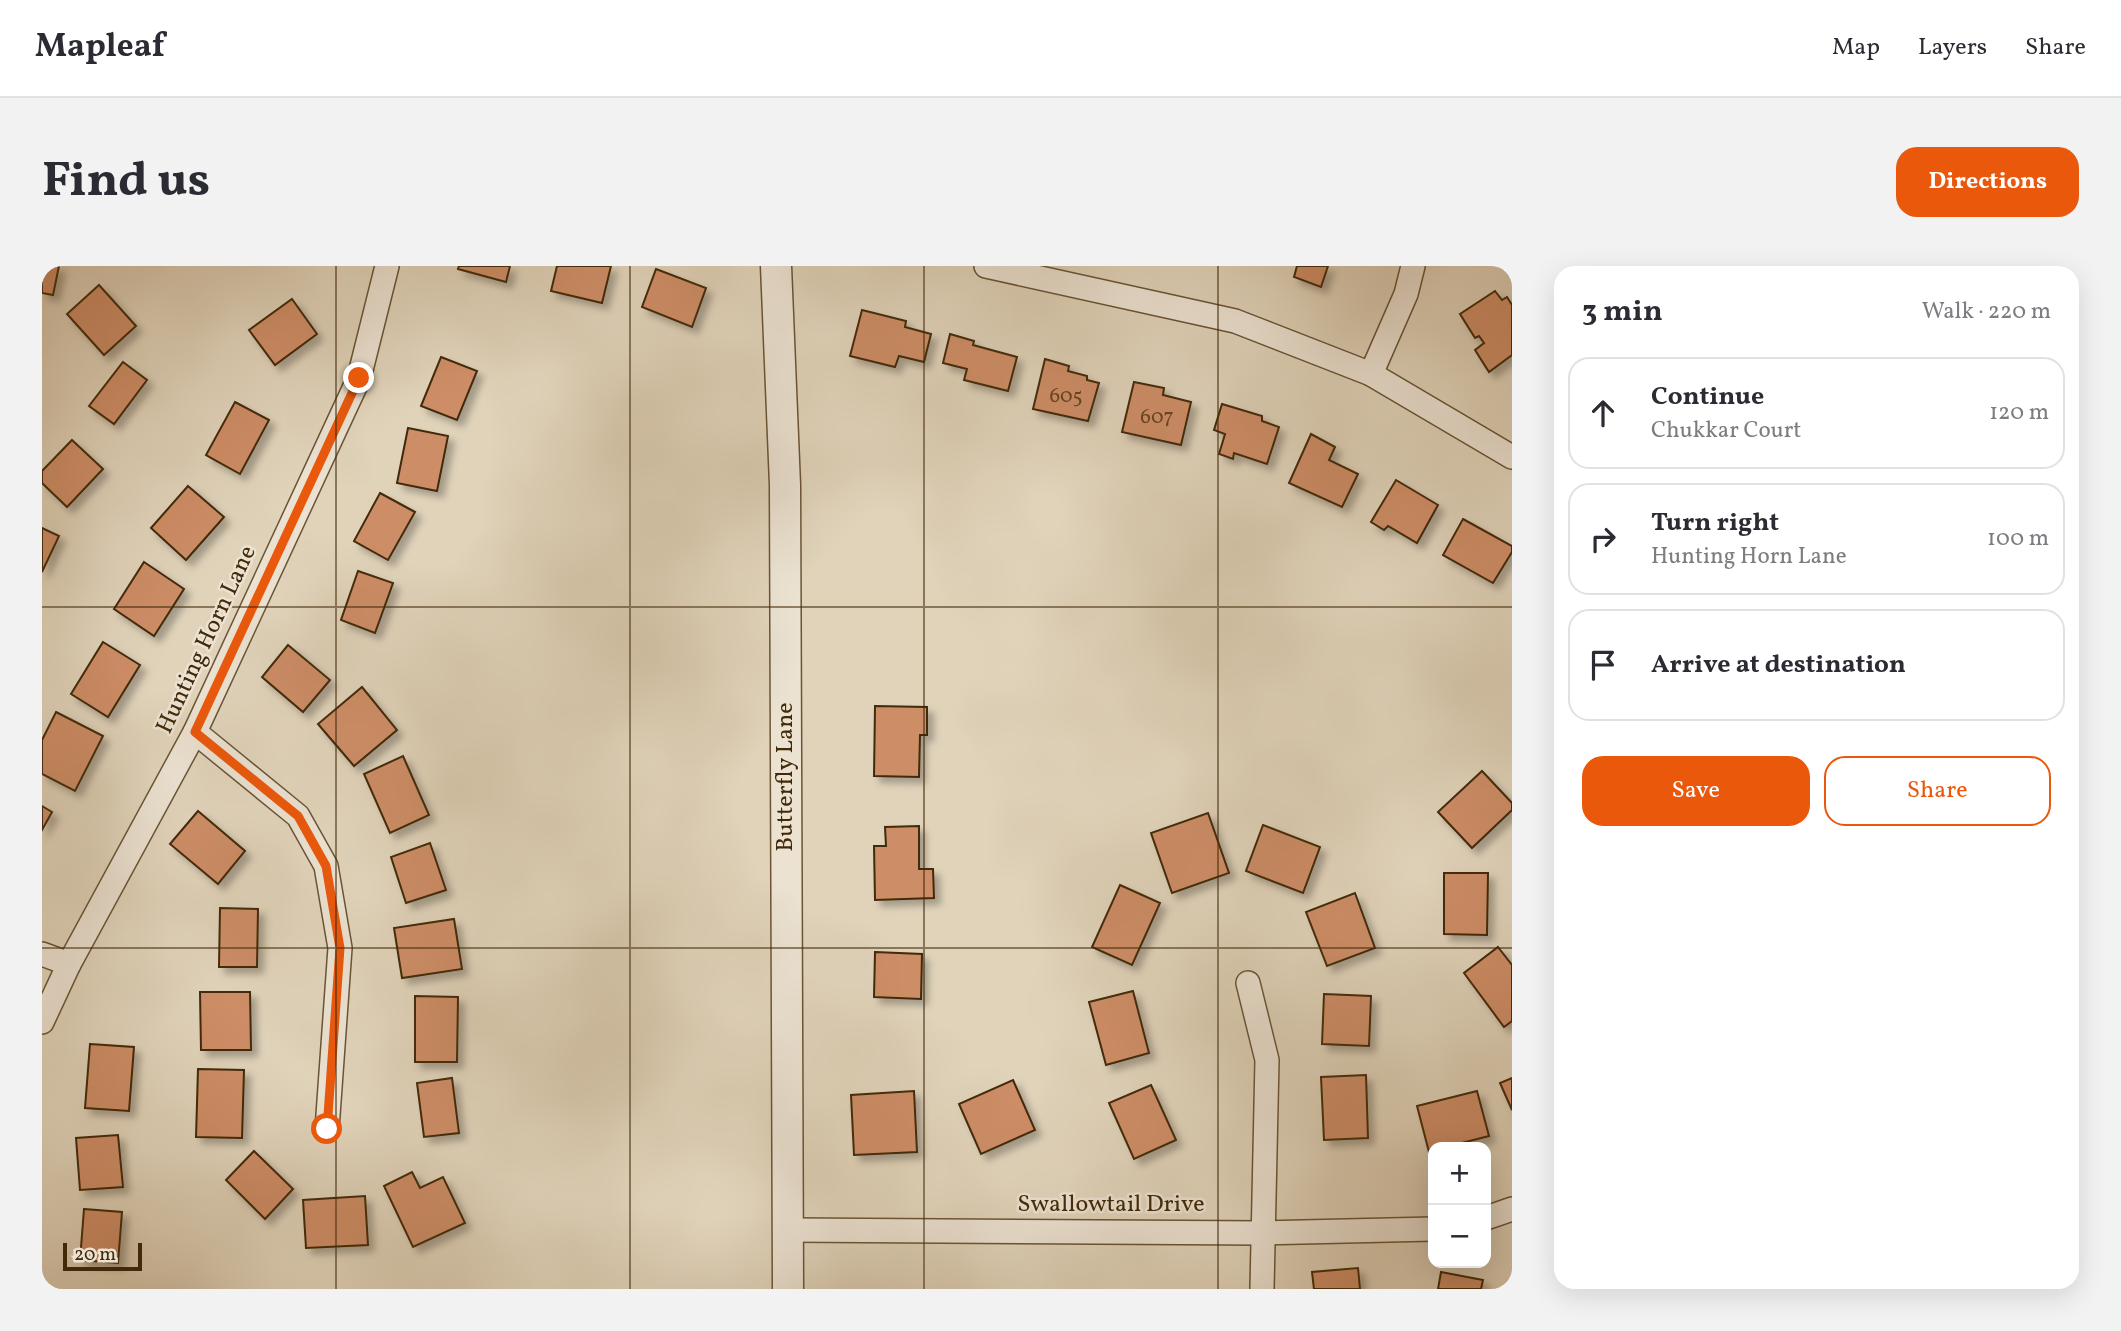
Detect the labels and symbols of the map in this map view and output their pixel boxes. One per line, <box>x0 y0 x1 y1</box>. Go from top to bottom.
route end <box>343 362 374 393</box>
house number: 605 <box>1049 382 1083 411</box>
house number: 607 <box>1140 403 1174 432</box>
street label: Hunting Horn Lane <box>148 540 266 740</box>
street label: Butterfly Lane <box>769 702 803 852</box>
route start <box>311 1113 342 1144</box>
street label: Swallowtail Drive <box>1017 1188 1205 1222</box>
scale bar <box>63 1240 142 1272</box>

